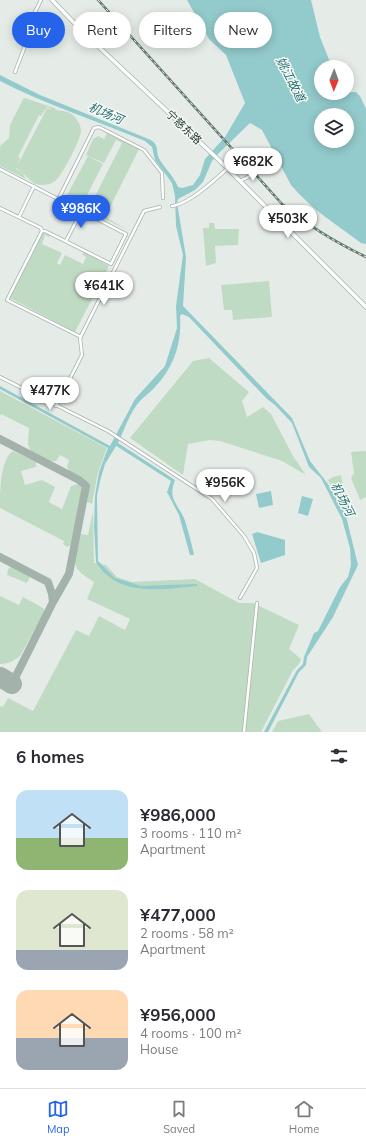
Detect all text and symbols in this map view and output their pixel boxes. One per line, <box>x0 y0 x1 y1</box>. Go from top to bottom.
chip: Buy <box>12 12 65 48</box>
chip: Rent <box>73 12 131 48</box>
chip: Filters <box>139 12 206 48</box>
chip: New <box>214 12 272 48</box>
water label: 姚江故道 <box>273 54 309 106</box>
north arrow <box>314 60 354 100</box>
map controls <box>314 60 354 148</box>
water label: 机场河 <box>86 99 127 128</box>
street label: 宁慈东路 <box>163 107 205 147</box>
button: layers <box>314 108 354 148</box>
pin: ¥682K <box>225 148 281 182</box>
text: ¥682K <box>233 153 273 169</box>
pin: ¥986K <box>53 195 109 229</box>
text: ¥986K <box>61 200 101 216</box>
pin: ¥503K <box>260 205 316 239</box>
text: ¥503K <box>268 210 308 226</box>
pin: ¥641K <box>76 272 132 306</box>
text: ¥641K <box>84 277 124 293</box>
pin: ¥477K <box>22 377 78 411</box>
text: ¥477K <box>30 382 70 398</box>
pin: ¥956K <box>197 469 253 503</box>
text: ¥956K <box>205 474 245 490</box>
water label: 机场河 <box>328 480 359 520</box>
icon: filters <box>328 745 350 767</box>
text: 6 homes <box>16 746 84 767</box>
text: ¥986,000 <box>140 804 216 825</box>
icon: home <box>48 806 96 854</box>
text: 3 rooms · 110 m² <box>140 825 241 841</box>
text: Apartment <box>140 841 205 857</box>
text: ¥477,000 <box>140 904 216 925</box>
icon: home <box>48 906 96 954</box>
text: 2 rooms · 58 m² <box>140 925 234 941</box>
text: Apartment <box>140 941 205 957</box>
text: ¥956,000 <box>140 1004 216 1025</box>
icon: home <box>48 1006 96 1054</box>
text: 4 rooms · 100 m² <box>140 1025 241 1041</box>
text: House <box>140 1041 178 1057</box>
tab: Map <box>47 1098 70 1136</box>
tab: Saved <box>163 1098 195 1136</box>
tab: Home <box>289 1098 319 1136</box>

